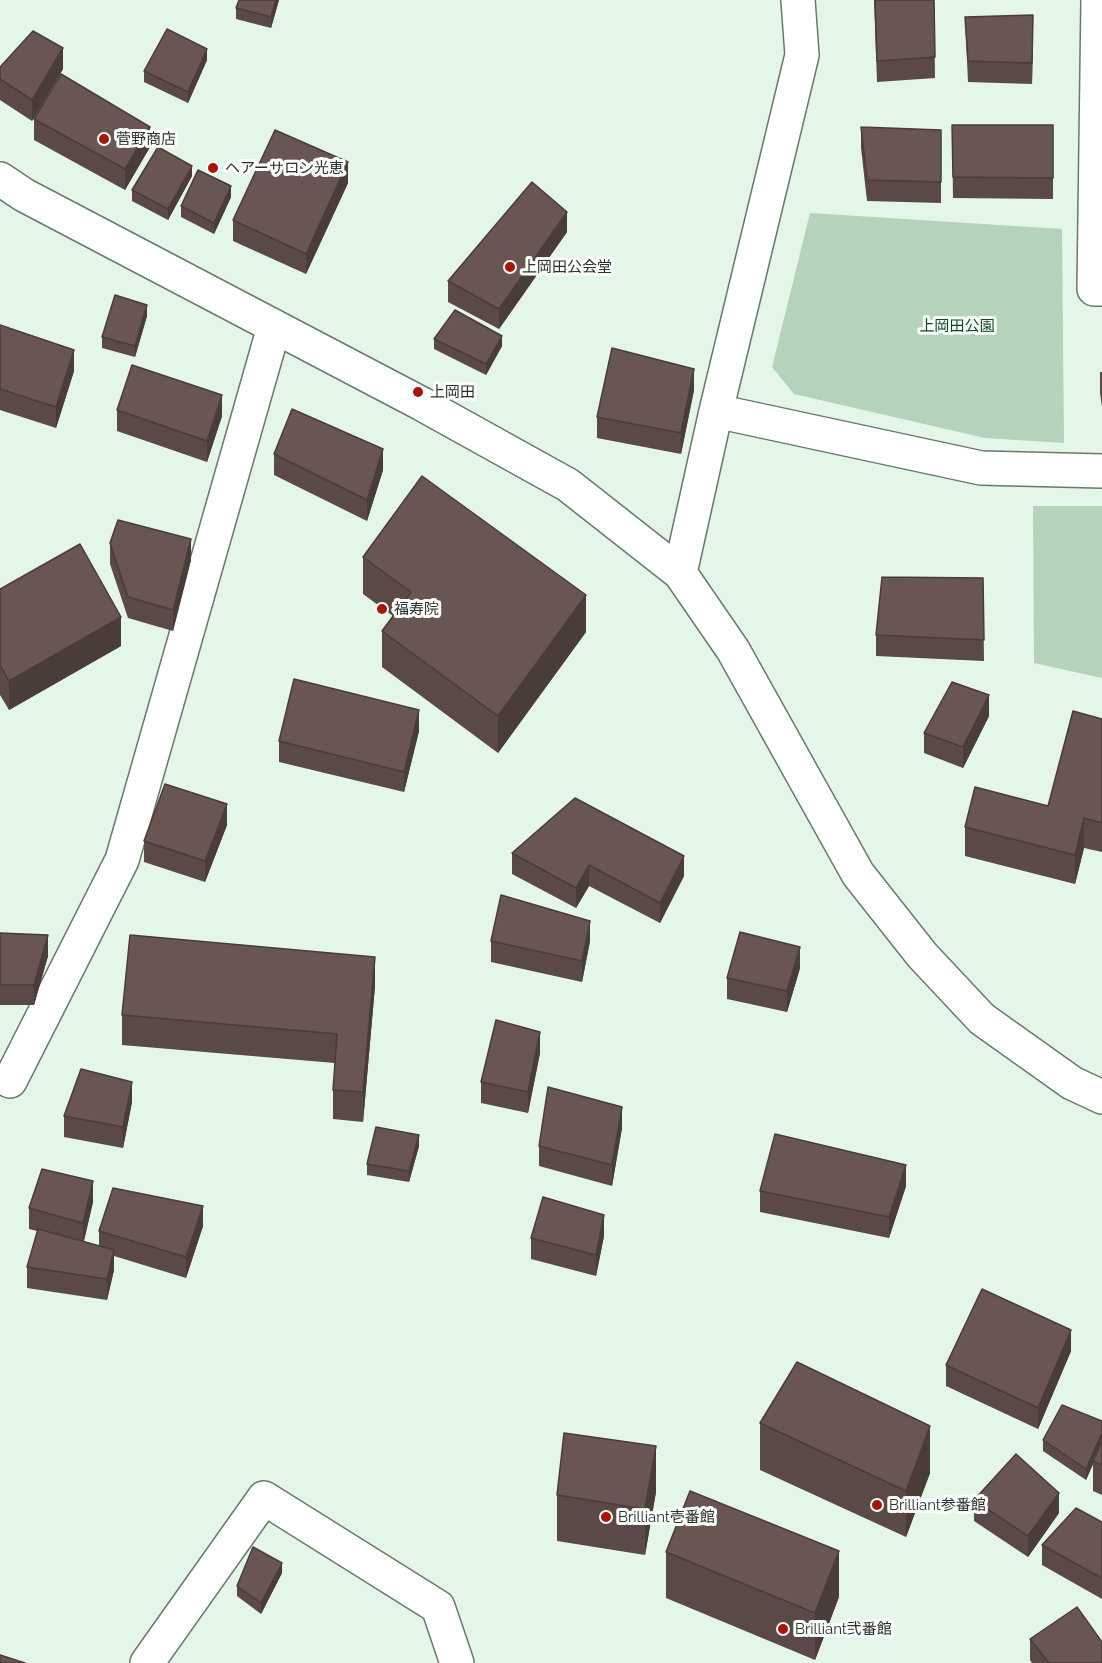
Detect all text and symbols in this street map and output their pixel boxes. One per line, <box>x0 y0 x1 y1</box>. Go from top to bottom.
place label: 菅野商店 <box>116 130 176 148</box>
marker: 菅野商店 <box>97 132 111 146</box>
place label: ヘアーサロン光恵 <box>225 159 344 177</box>
marker: ヘアーサロン光恵 <box>206 161 220 175</box>
place label: 上岡田公会堂 <box>522 258 612 276</box>
marker: 上岡田公会堂 <box>503 260 517 274</box>
park label: 上岡田公園 <box>920 317 994 335</box>
place label: 上岡田 <box>430 383 475 401</box>
marker: 上岡田 <box>411 385 425 399</box>
place label: 福寿院 <box>394 600 439 618</box>
marker: 福寿院 <box>375 602 389 616</box>
place label: Brilliant参番館 <box>889 1496 986 1514</box>
marker: Brilliant参番館 <box>870 1498 884 1512</box>
place label: Brilliant壱番館 <box>618 1508 715 1526</box>
marker: Brilliant壱番館 <box>599 1510 613 1524</box>
place label: Brilliant弐番館 <box>795 1620 892 1638</box>
marker: Brilliant弐番館 <box>776 1622 790 1636</box>

